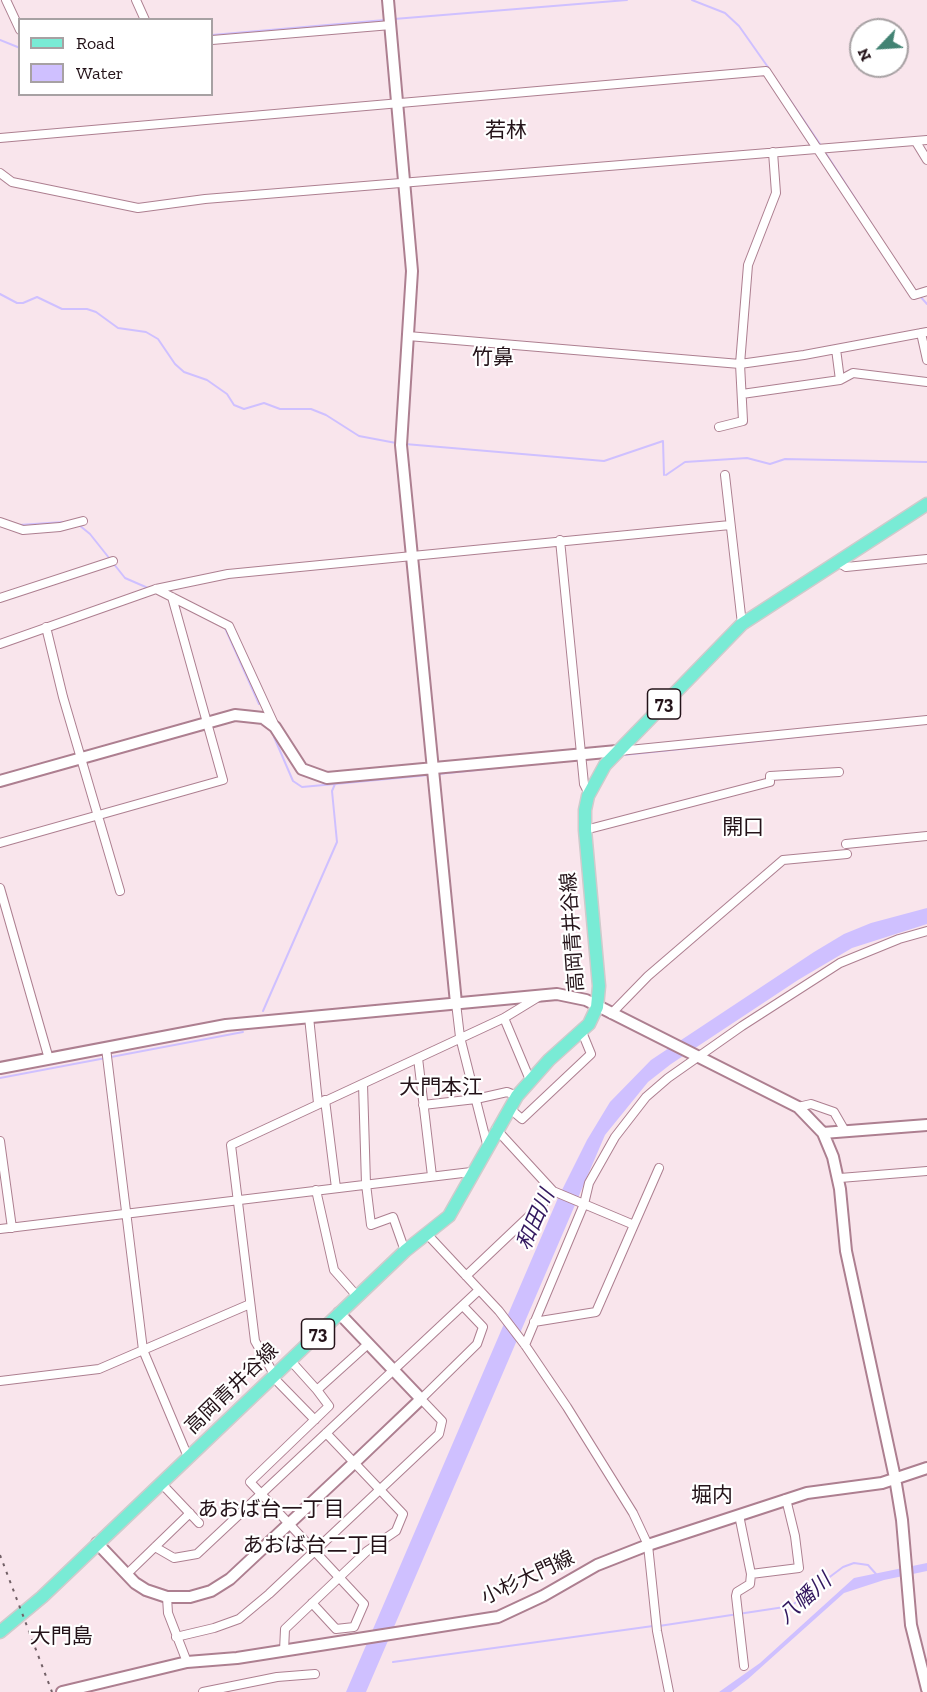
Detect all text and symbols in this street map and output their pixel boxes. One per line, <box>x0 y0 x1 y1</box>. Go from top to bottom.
legend <box>18 18 213 96</box>
north arrow <box>849 18 909 78</box>
text: Road <box>76 32 115 54</box>
text: N <box>853 45 875 65</box>
text: Water <box>76 62 123 84</box>
district label: 若林 <box>485 118 527 144</box>
district label: 竹鼻 <box>472 345 514 371</box>
road number: 73 <box>648 689 680 719</box>
district label: 開口 <box>722 815 764 841</box>
street label: 高岡青井谷線 <box>557 871 589 993</box>
district label: 大門本江 <box>399 1075 483 1101</box>
water label: 和田川 <box>512 1186 560 1254</box>
road number: 73 <box>302 1319 334 1349</box>
street label: 高岡青井谷線 <box>181 1339 283 1439</box>
district label: 堀内 <box>691 1483 733 1509</box>
district label: あおば台一丁目 <box>198 1497 344 1523</box>
district label: あおば台二丁目 <box>243 1533 389 1559</box>
street label: 小杉大門線 <box>478 1546 578 1610</box>
water label: 八幡川 <box>773 1569 837 1629</box>
district label: 大門島 <box>30 1624 92 1650</box>

